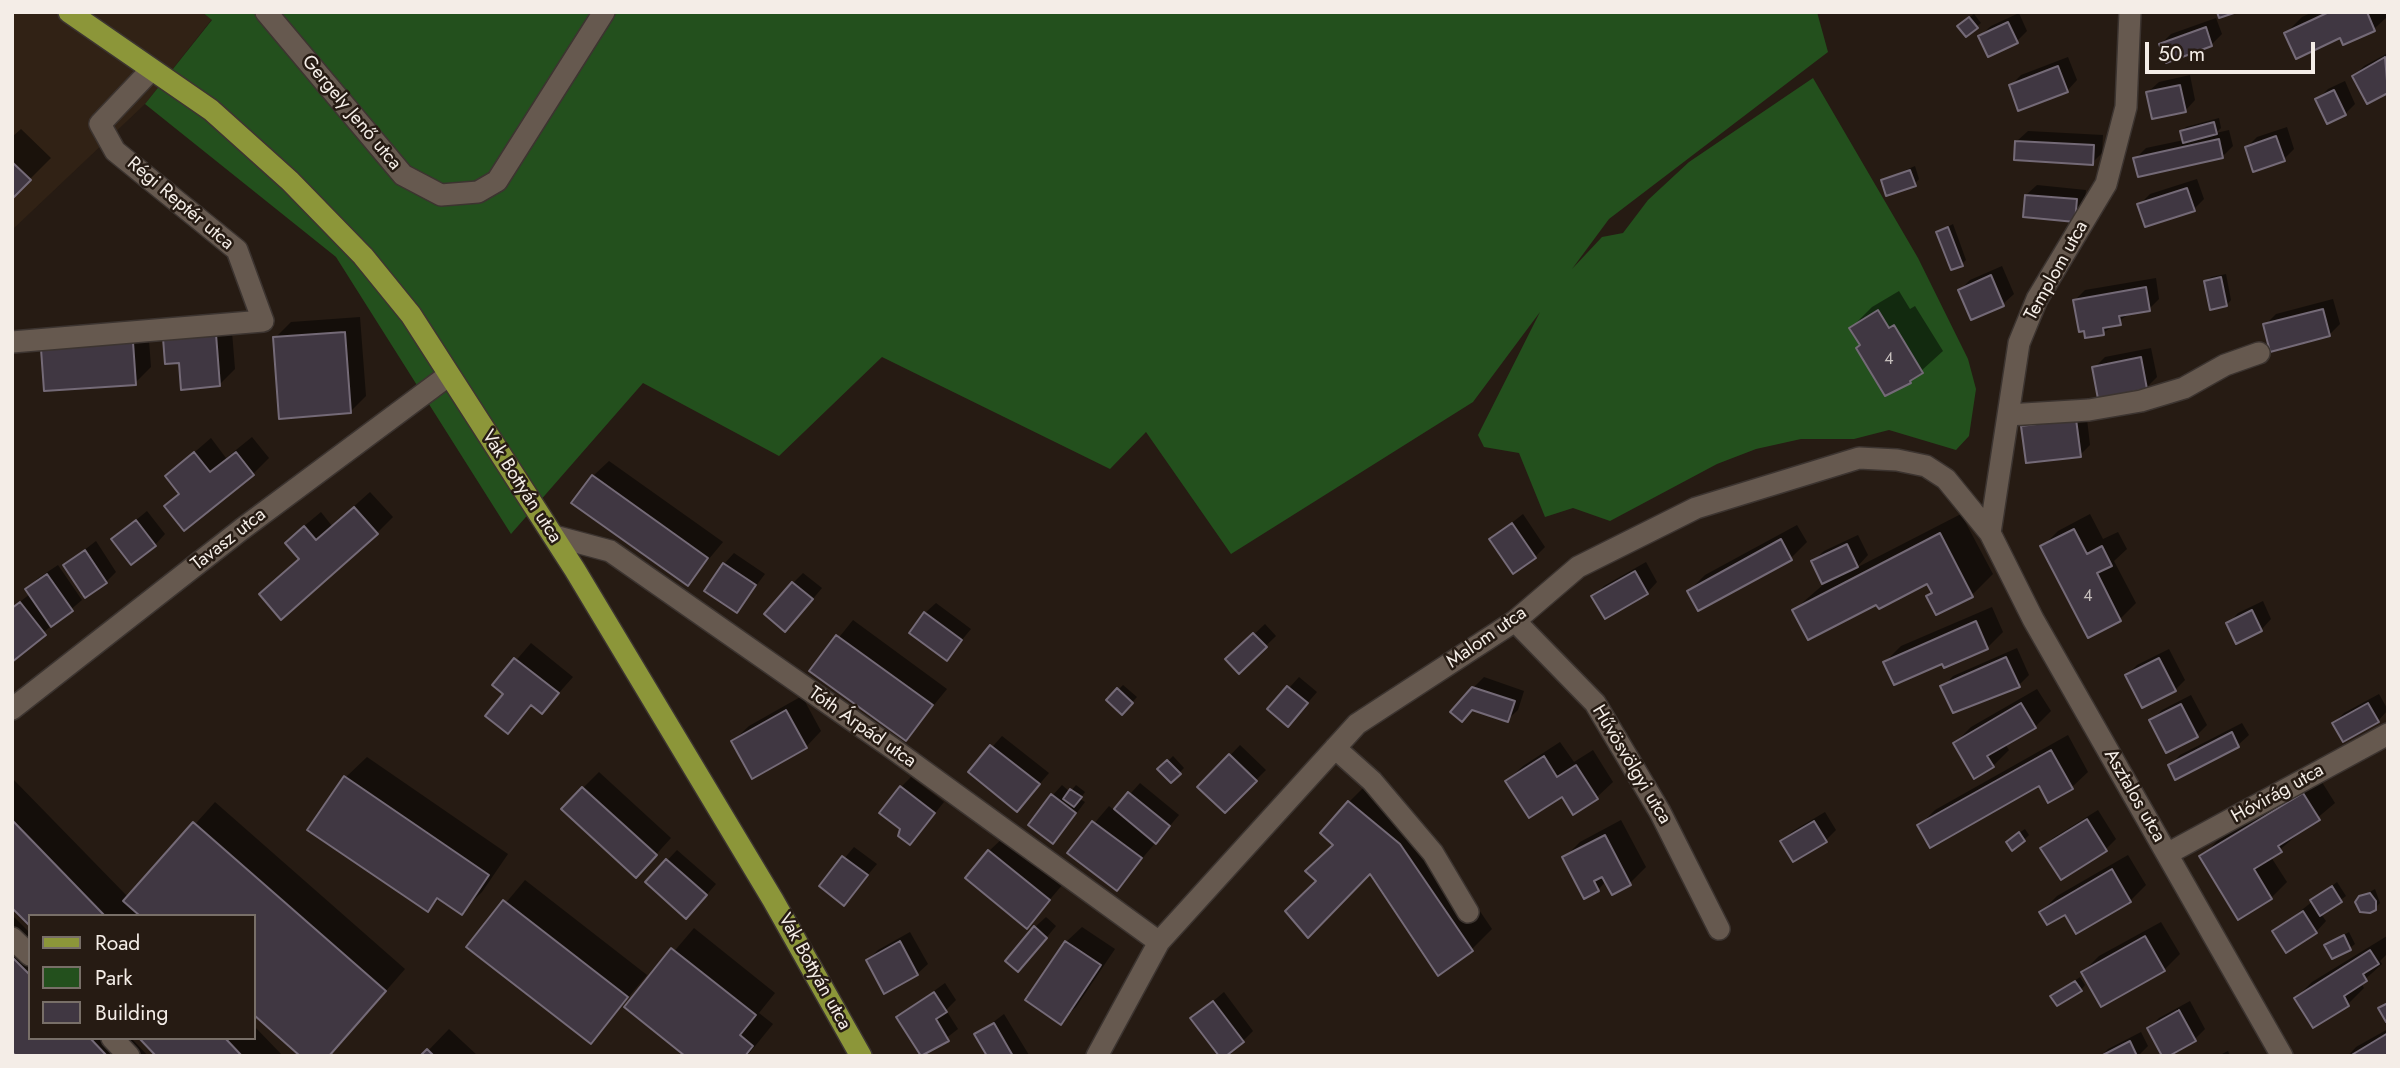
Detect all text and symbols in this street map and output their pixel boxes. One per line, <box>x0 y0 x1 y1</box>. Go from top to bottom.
scale bar <box>2148 28 2318 72</box>
text: 50 m <box>2158 39 2205 69</box>
street label: Gergely Jenő utca <box>296 51 406 175</box>
street label: Régi Reptér utca <box>122 153 238 255</box>
street label: Templom utca <box>2020 217 2094 325</box>
house number: 4 <box>1884 350 1894 370</box>
street label: Vak Bottyán utca <box>476 426 566 548</box>
street label: Tavasz utca <box>187 504 271 576</box>
house number: 4 <box>2083 587 2093 607</box>
street label: Malom utca <box>1443 602 1531 674</box>
street label: Tóth Árpád utca <box>804 683 920 773</box>
street label: Hűvösvölgyi utca <box>1586 701 1676 829</box>
street label: Asztalos utca <box>2098 745 2170 847</box>
street label: Hóvirág utca <box>2228 759 2328 829</box>
street label: Vak Bottyán utca <box>773 910 855 1034</box>
legend <box>28 914 256 1040</box>
text: Road <box>95 928 140 958</box>
text: Park <box>95 963 132 993</box>
text: Building <box>95 998 168 1028</box>

